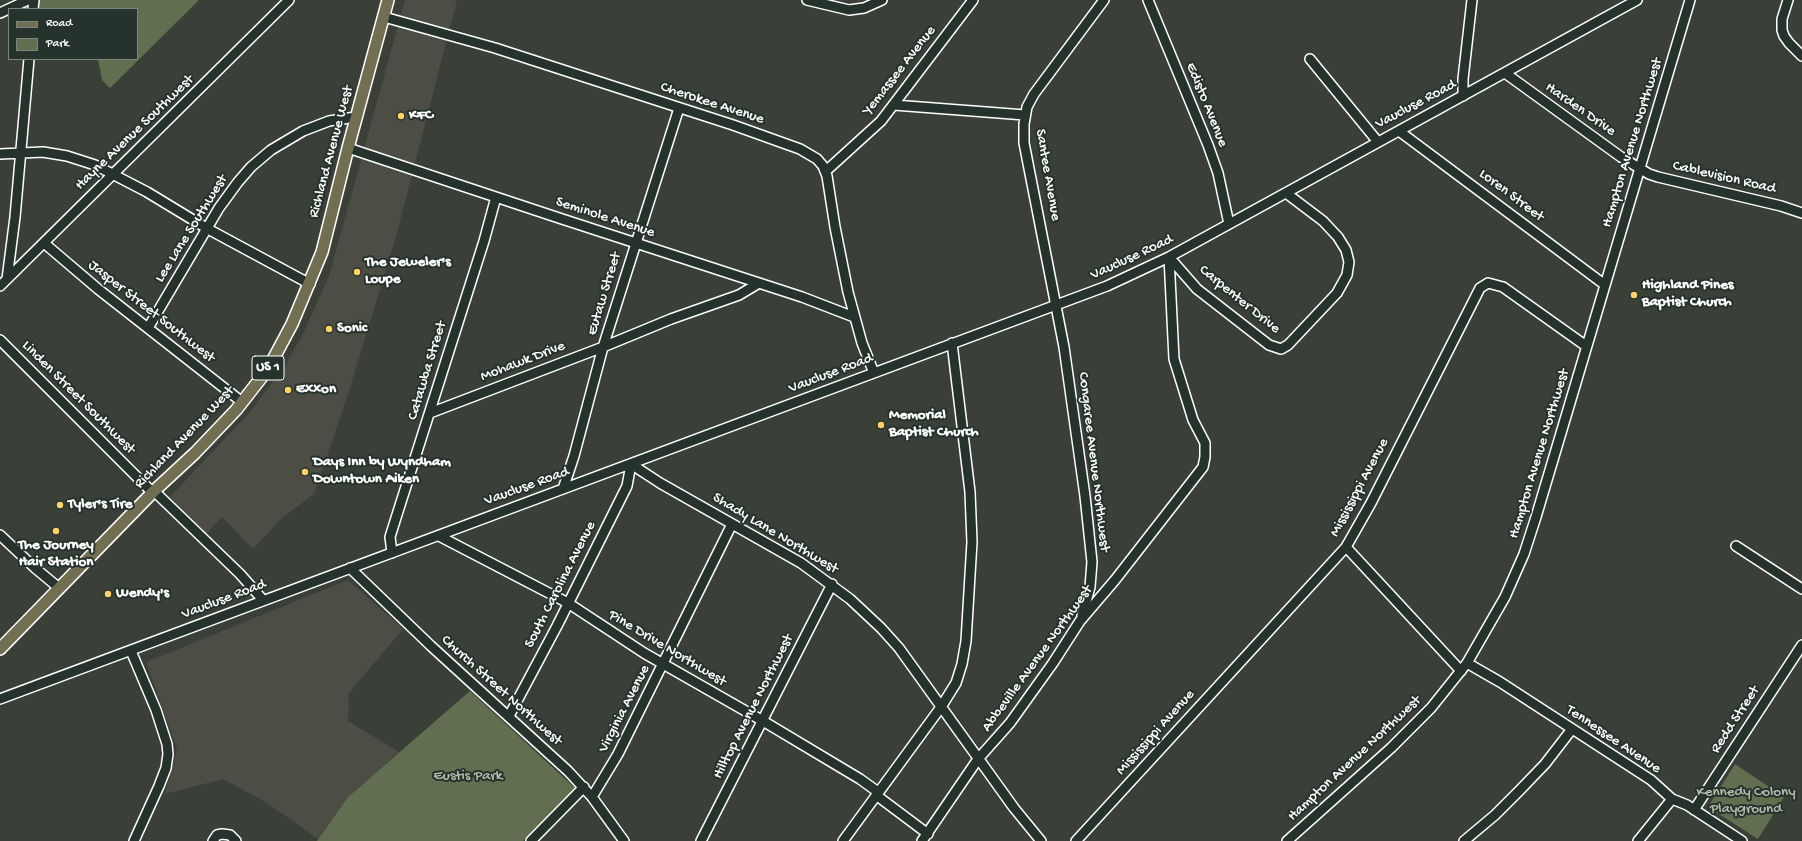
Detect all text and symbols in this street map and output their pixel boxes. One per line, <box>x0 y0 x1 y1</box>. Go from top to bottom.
legend <box>8 8 138 60</box>
text: Road <box>46 17 72 31</box>
street label: Yemassee Avenue <box>859 23 941 119</box>
text: Park <box>46 37 69 51</box>
street label: Hampton Avenue Northwest <box>1599 56 1667 230</box>
street label: Edisto Avenue <box>1181 60 1231 150</box>
street label: Hayne Avenue Southwest <box>72 72 198 194</box>
street label: Vaucluse Road <box>1373 76 1459 134</box>
street label: Cherokee Avenue <box>658 79 766 129</box>
street label: Harden Drive <box>1541 79 1619 141</box>
street label: Richland Avenue West <box>306 84 358 220</box>
place label: KFC <box>409 107 433 125</box>
marker: KFC <box>396 111 406 121</box>
street label: Santee Avenue <box>1030 128 1064 222</box>
street label: Cablevision Road <box>1671 157 1777 199</box>
street label: Loren Street <box>1475 166 1547 226</box>
street label: Lee Lane Southwest <box>152 172 232 286</box>
street label: Seminole Avenue <box>553 193 657 243</box>
street label: Vaucluse Road <box>1088 231 1176 285</box>
street label: Eutaw Street <box>584 250 626 338</box>
place label: The Jeweler's Loupe <box>365 254 451 289</box>
street label: Jasper Street Southwest <box>84 257 218 367</box>
street label: Carpenter Drive <box>1195 262 1283 338</box>
marker: The Jeweler's Loupe <box>352 267 362 277</box>
place label: Highland Pines Baptist Church <box>1642 277 1733 312</box>
marker: Highland Pines Baptist Church <box>1629 290 1639 300</box>
street label: Catawba Street <box>404 319 452 423</box>
place label: Sonic <box>337 320 367 338</box>
marker: Sonic <box>324 324 334 334</box>
street label: Linden Street Southwest <box>17 337 139 459</box>
street label: Mohawk Drive <box>478 338 568 386</box>
street label: Vaucluse Road <box>786 350 876 398</box>
road number: US 1 <box>252 356 284 380</box>
street label: Hampton Avenue Northwest <box>1506 367 1574 541</box>
street label: Congaree Avenue Northwest <box>1073 371 1113 553</box>
place label: Exxon <box>296 381 336 399</box>
street label: Richland Avenue West <box>131 383 239 493</box>
marker: Exxon <box>283 385 293 395</box>
place label: Memorial Baptist Church <box>889 407 979 442</box>
marker: Memorial Baptist Church <box>876 420 886 430</box>
street label: Mississippi Avenue <box>1326 436 1394 540</box>
place label: Days Inn by Wyndham Downtown Aiken <box>313 454 451 489</box>
street label: Vaucluse Road <box>482 463 572 511</box>
marker: Days Inn by Wyndham Downtown Aiken <box>300 467 310 477</box>
street label: Shady Lane Northwest <box>709 489 841 579</box>
place label: Tyler's Tire <box>68 496 132 514</box>
marker: Tyler's Tire <box>55 500 65 510</box>
street label: South Carolina Avenue <box>521 519 601 651</box>
marker: The Journey Hair Station <box>51 526 61 536</box>
place label: The Journey Hair Station <box>18 537 94 572</box>
street label: Vaucluse Road <box>179 576 269 624</box>
street label: Abbeville Avenue Northwest <box>979 582 1097 736</box>
place label: Wendy's <box>116 585 169 603</box>
marker: Wendy's <box>103 589 113 599</box>
street label: Pine Drive Northwest <box>605 607 729 691</box>
street label: Church Street Northwest <box>437 632 565 750</box>
street label: Hilltop Avenue Northwest <box>710 632 798 782</box>
street label: Virginia Avenue <box>595 662 655 756</box>
street label: Redd Street <box>1708 683 1764 757</box>
street label: Mississippi Avenue <box>1113 687 1199 779</box>
street label: Hampton Avenue Northwest <box>1284 692 1426 826</box>
street label: Tennessee Avenue <box>1562 702 1664 778</box>
park label: Eustis Park <box>434 768 502 786</box>
park label: Kennedy Colony Playground <box>1696 784 1796 819</box>

